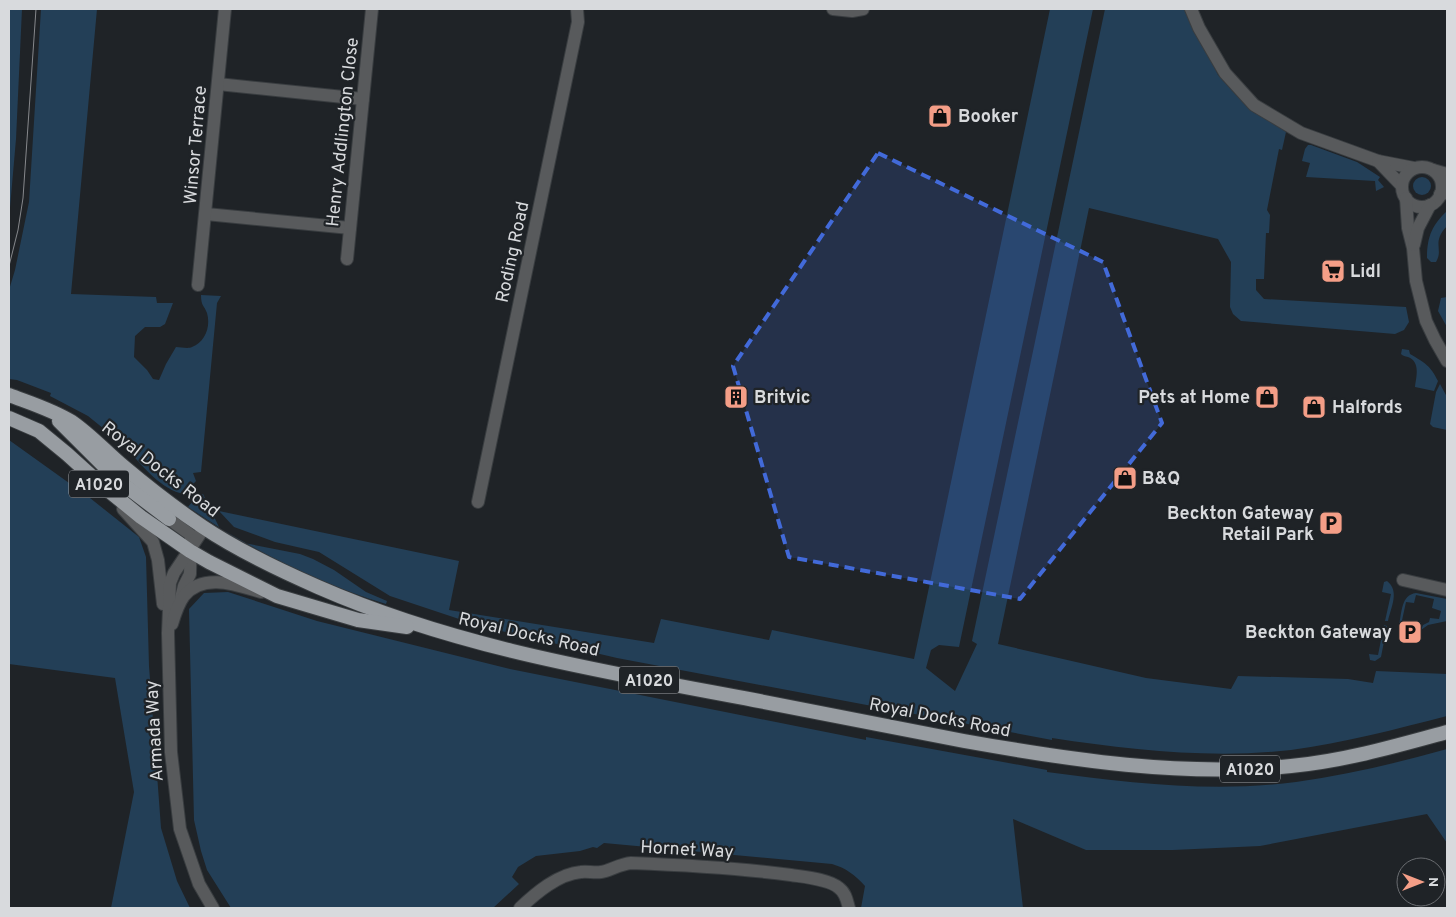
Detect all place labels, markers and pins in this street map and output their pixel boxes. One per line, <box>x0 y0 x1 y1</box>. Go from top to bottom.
shop icon: Booker <box>927 103 953 129</box>
place label: Booker <box>958 106 1019 129</box>
supermarket icon: Lidl <box>1320 258 1346 284</box>
place label: Lidl <box>1350 261 1381 284</box>
building icon: Britvic <box>723 384 749 410</box>
shop icon: Pets at Home <box>1254 384 1280 410</box>
place label: Britvic <box>754 387 811 410</box>
place label: Pets at Home <box>1138 387 1250 410</box>
shop icon: Halfords <box>1301 394 1327 420</box>
place label: Halfords <box>1332 397 1403 420</box>
shop icon: B&Q <box>1112 465 1138 491</box>
place label: B&Q <box>1142 468 1180 491</box>
place label: Beckton Gateway Retail Park <box>1167 503 1314 547</box>
parking icon: Beckton Gateway Retail Park <box>1318 510 1344 536</box>
parking icon: Beckton Gateway <box>1397 619 1423 645</box>
place label: Beckton Gateway <box>1245 622 1392 645</box>

